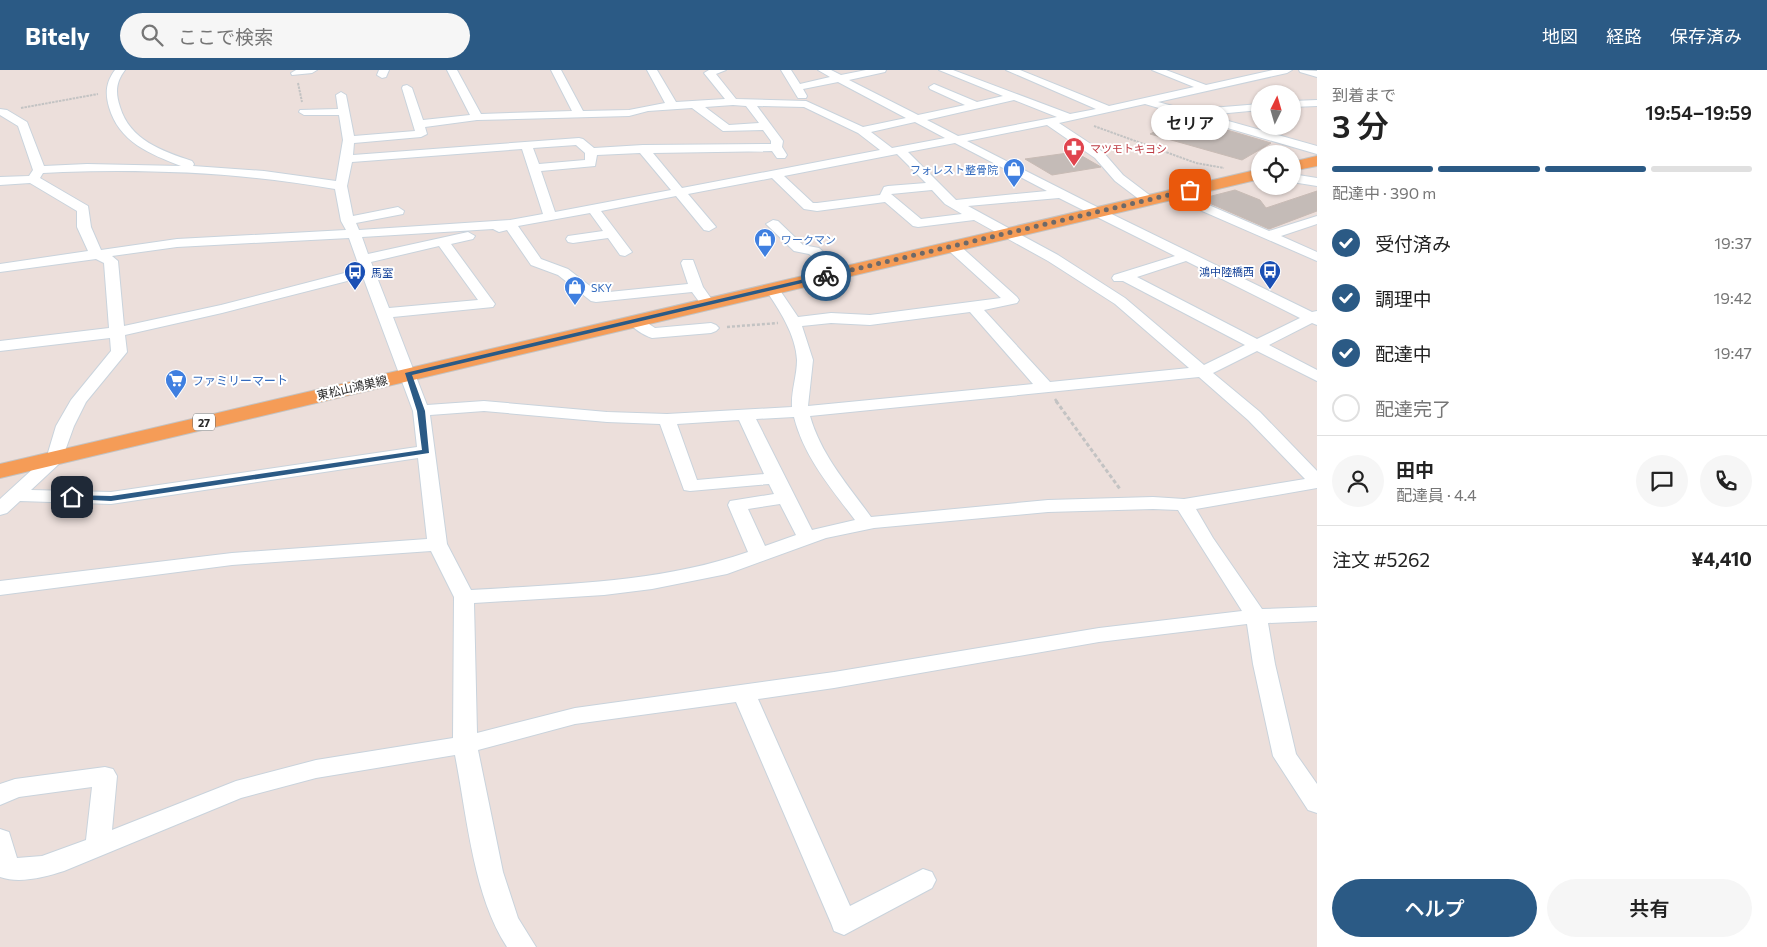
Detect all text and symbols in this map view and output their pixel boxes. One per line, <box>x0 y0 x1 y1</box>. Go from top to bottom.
search box <box>120 13 470 58</box>
text: Bitely <box>25 21 90 50</box>
icon: search <box>138 21 166 49</box>
text: ここで検索 <box>178 25 273 48</box>
text: 地図 <box>1542 25 1578 47</box>
text: 経路 <box>1606 25 1642 47</box>
text: 保存済み <box>1670 25 1742 47</box>
north arrow <box>1251 85 1301 135</box>
map controls <box>1251 85 1301 195</box>
text: 到着まで <box>1332 85 1396 104</box>
text: 19:54–19:59 <box>1645 101 1752 124</box>
callout: セリア <box>1151 105 1229 140</box>
text: 3 分 <box>1332 105 1389 145</box>
text: セリア <box>1166 113 1214 132</box>
pharmacy icon: マツモトキヨシ <box>1062 136 1086 167</box>
place label: マツモトキヨシ <box>1090 142 1167 155</box>
button: locate <box>1251 145 1301 195</box>
shop icon: フォレスト整骨院 <box>1002 157 1026 188</box>
place label: フォレスト整骨院 <box>910 163 998 176</box>
pin <box>1169 169 1211 211</box>
icon: bag <box>1176 176 1204 204</box>
text: 配達中 · 390 m <box>1332 183 1436 202</box>
shop icon: ワークマン <box>753 227 777 258</box>
icon: check <box>1332 229 1360 257</box>
text: 受付済み <box>1375 232 1451 255</box>
place label: ワークマン <box>781 233 836 246</box>
text: 19:37 <box>1714 233 1752 252</box>
courier <box>801 251 851 301</box>
bus stop icon: 鴻中陸橋西 <box>1258 259 1282 290</box>
bus stop icon: 馬室 <box>343 260 367 291</box>
icon: bike <box>812 262 840 290</box>
place label: 鴻中陸橋西 <box>1199 265 1254 278</box>
place label: 馬室 <box>371 266 393 279</box>
shop icon: SKY <box>563 275 587 306</box>
place label: SKY <box>591 281 612 294</box>
icon: check <box>1332 284 1360 312</box>
text: 調理中 <box>1375 287 1432 310</box>
text: 19:42 <box>1713 288 1752 307</box>
icon: check <box>1332 339 1360 367</box>
text: 配達中 <box>1375 342 1432 365</box>
text: 19:47 <box>1714 343 1752 362</box>
supermarket icon: ファミリーマート <box>164 368 188 399</box>
street label: 東松山鴻巣線 <box>315 372 389 402</box>
place label: ファミリーマート <box>192 373 288 387</box>
text: 配達完了 <box>1375 397 1451 420</box>
road number: 27 <box>193 414 215 431</box>
button: person <box>1332 455 1384 507</box>
button: chat <box>1636 455 1688 507</box>
button: phone <box>1700 455 1752 507</box>
text: 田中 <box>1396 458 1434 481</box>
pin <box>51 476 93 518</box>
icon: home <box>58 483 86 511</box>
text: 配達員 · 4.4 <box>1396 485 1477 504</box>
text: ¥4,410 <box>1691 547 1752 570</box>
text: 注文 #5262 <box>1332 548 1430 571</box>
button: ヘルプ <box>1332 879 1537 937</box>
button: 共有 <box>1547 879 1752 937</box>

